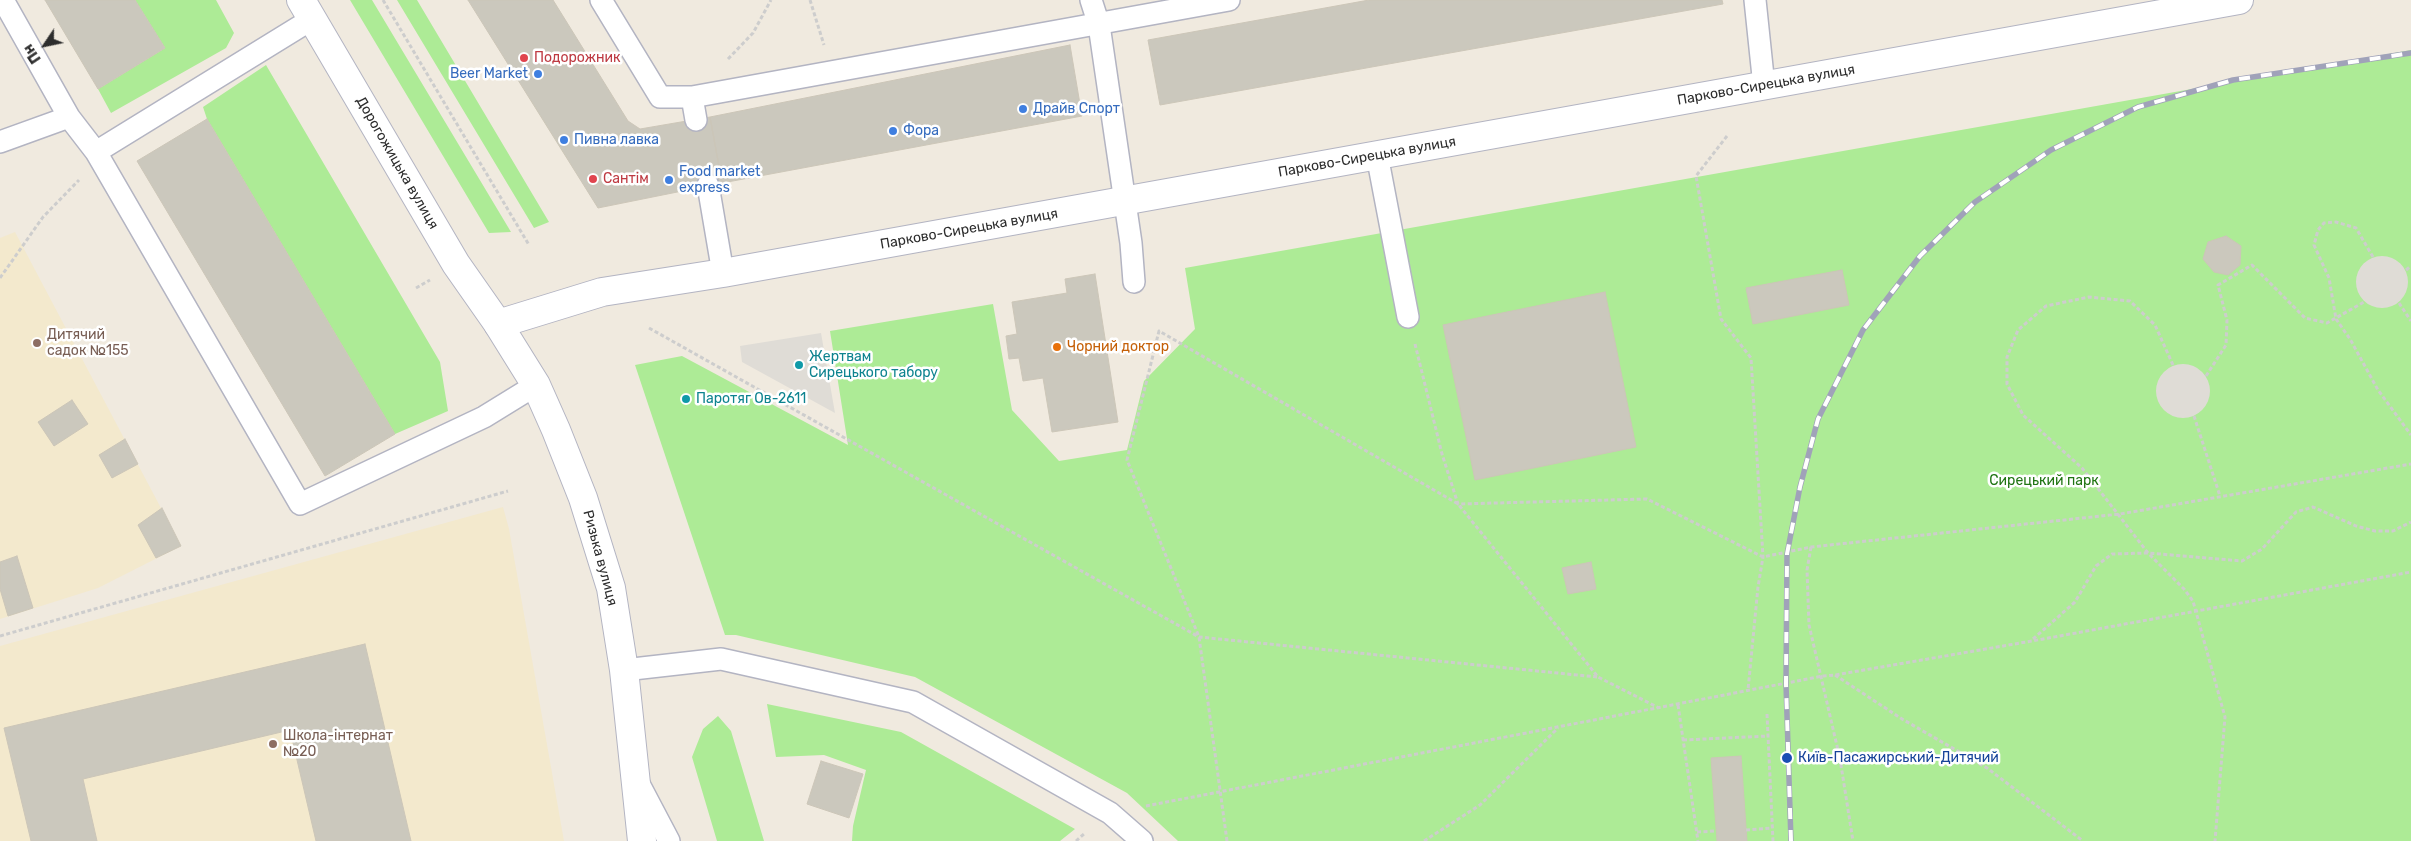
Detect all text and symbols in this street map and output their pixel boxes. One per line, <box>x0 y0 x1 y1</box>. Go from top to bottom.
north arrow <box>20 20 70 70</box>
text: Пн <box>20 41 45 66</box>
place label: Подорожник <box>534 50 621 66</box>
marker: Подорожник <box>518 52 530 64</box>
street label: Парково-Сирецька вулиця <box>1676 61 1856 109</box>
place label: Beer Market <box>450 66 528 82</box>
marker: Beer Market <box>532 68 544 80</box>
street label: Дорогожицька вулиця <box>352 94 442 232</box>
place label: Драйв Спорт <box>1033 101 1120 117</box>
marker: Драйв Спорт <box>1017 103 1029 115</box>
place label: Фора <box>903 123 939 139</box>
marker: Фора <box>887 125 899 137</box>
place label: Пивна лавка <box>574 132 659 148</box>
street label: Парково-Сирецька вулиця <box>1277 133 1457 181</box>
marker: Пивна лавка <box>558 134 570 146</box>
place label: Food market express <box>679 164 760 196</box>
place label: Сантім <box>603 171 649 187</box>
marker: Сантім <box>587 173 599 185</box>
marker: Food market express <box>663 174 675 186</box>
street label: Парково-Сирецька вулиця <box>879 205 1059 253</box>
place label: Дитячий садок №155 <box>47 327 129 360</box>
marker: Дитячий садок №155 <box>31 337 43 349</box>
place label: Чорний доктор <box>1067 339 1169 355</box>
marker: Чорний доктор <box>1051 341 1063 353</box>
place label: Жертвам Сирецького табору <box>809 349 938 382</box>
marker: Жертвам Сирецького табору <box>793 359 805 371</box>
place label: Паротяг Ов-2611 <box>696 391 806 407</box>
marker: Паротяг Ов-2611 <box>680 393 692 405</box>
park label: Сирецький парк <box>1989 473 2099 489</box>
street label: Ризька вулиця <box>579 508 621 608</box>
place label: Школа-інтернат №20 <box>283 728 393 760</box>
marker: Школа-інтернат №20 <box>267 738 279 750</box>
place label: Київ-Пасажирський-Дитячий <box>1798 750 1999 766</box>
marker: Київ-Пасажирський-Дитячий <box>1780 751 1794 765</box>

